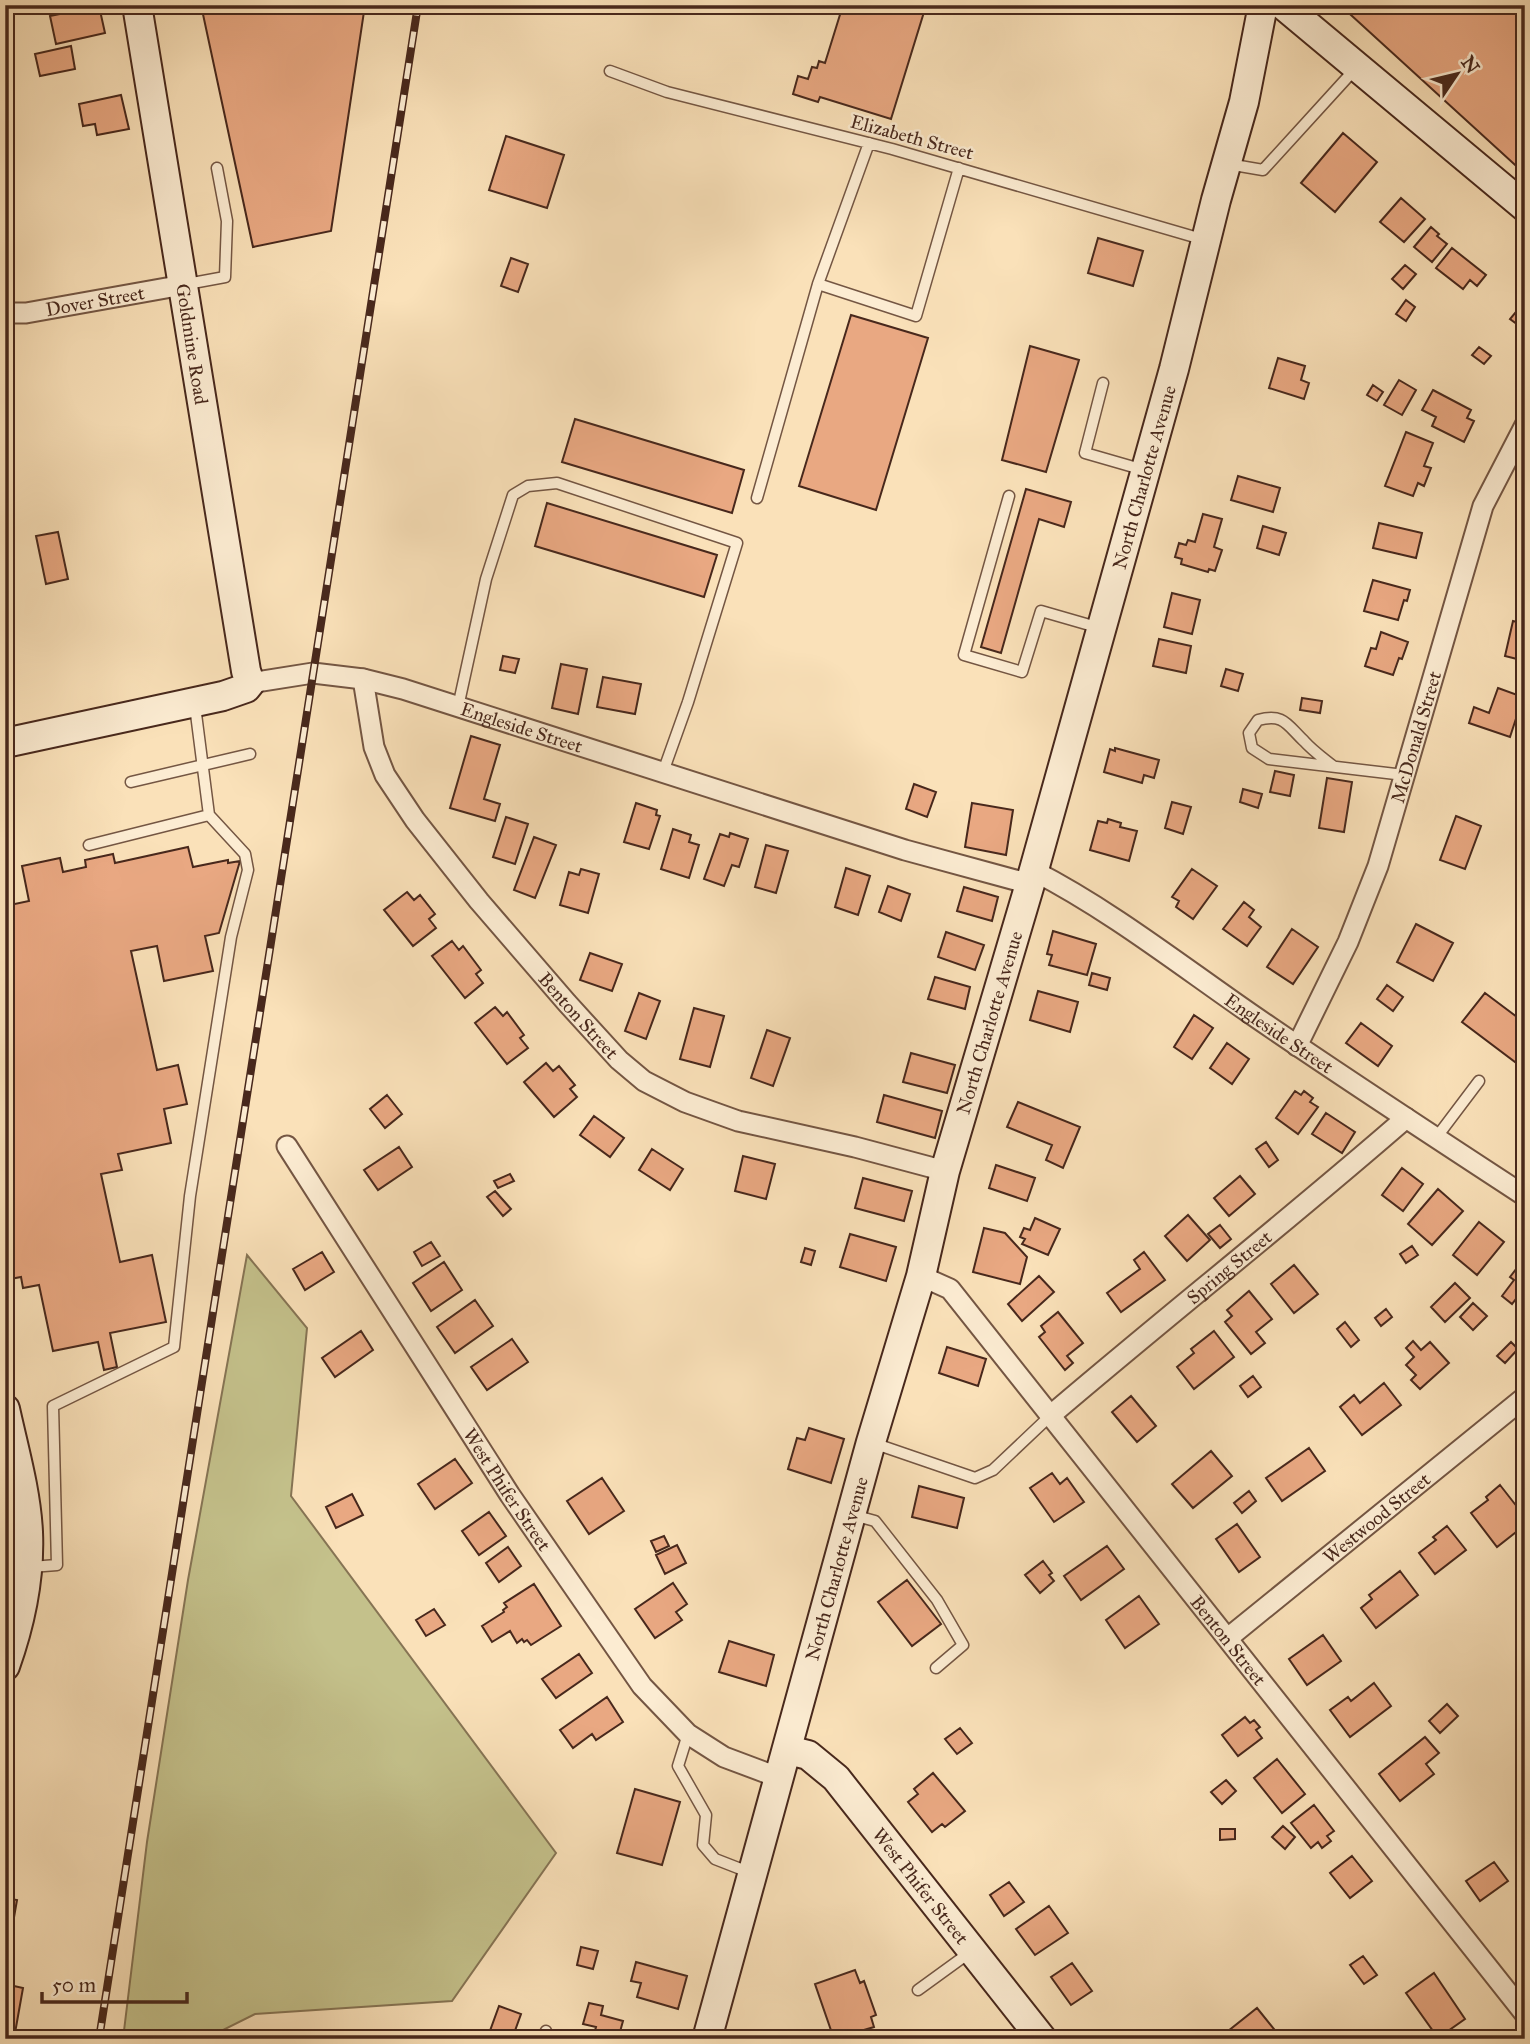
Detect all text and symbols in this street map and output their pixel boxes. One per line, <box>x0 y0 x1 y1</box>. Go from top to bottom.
north arrow <box>1422 38 1492 108</box>
text: N <box>1456 51 1485 78</box>
street label: Elizabeth Street <box>848 110 976 165</box>
street label: Dover Street <box>44 281 146 321</box>
street label: Goldmine Road <box>171 282 213 407</box>
street label: North Charlotte Avenue <box>1107 383 1180 572</box>
street label: McDonald Street <box>1386 668 1446 806</box>
street label: Engleside Street <box>458 697 586 757</box>
street label: North Charlotte Avenue <box>951 928 1027 1117</box>
street label: Benton Street <box>534 967 624 1064</box>
street label: Engleside Street <box>1220 988 1338 1078</box>
street label: Spring Street <box>1182 1225 1276 1309</box>
street label: West Phifer Street <box>459 1424 557 1555</box>
street label: Westwood Street <box>1318 1467 1435 1568</box>
street label: North Charlotte Avenue <box>800 1474 873 1663</box>
street label: Benton Street <box>1186 1590 1271 1690</box>
street label: West Phifer Street <box>868 1823 974 1949</box>
scale bar <box>42 1960 187 2004</box>
text: 50 m <box>52 1972 97 1998</box>

